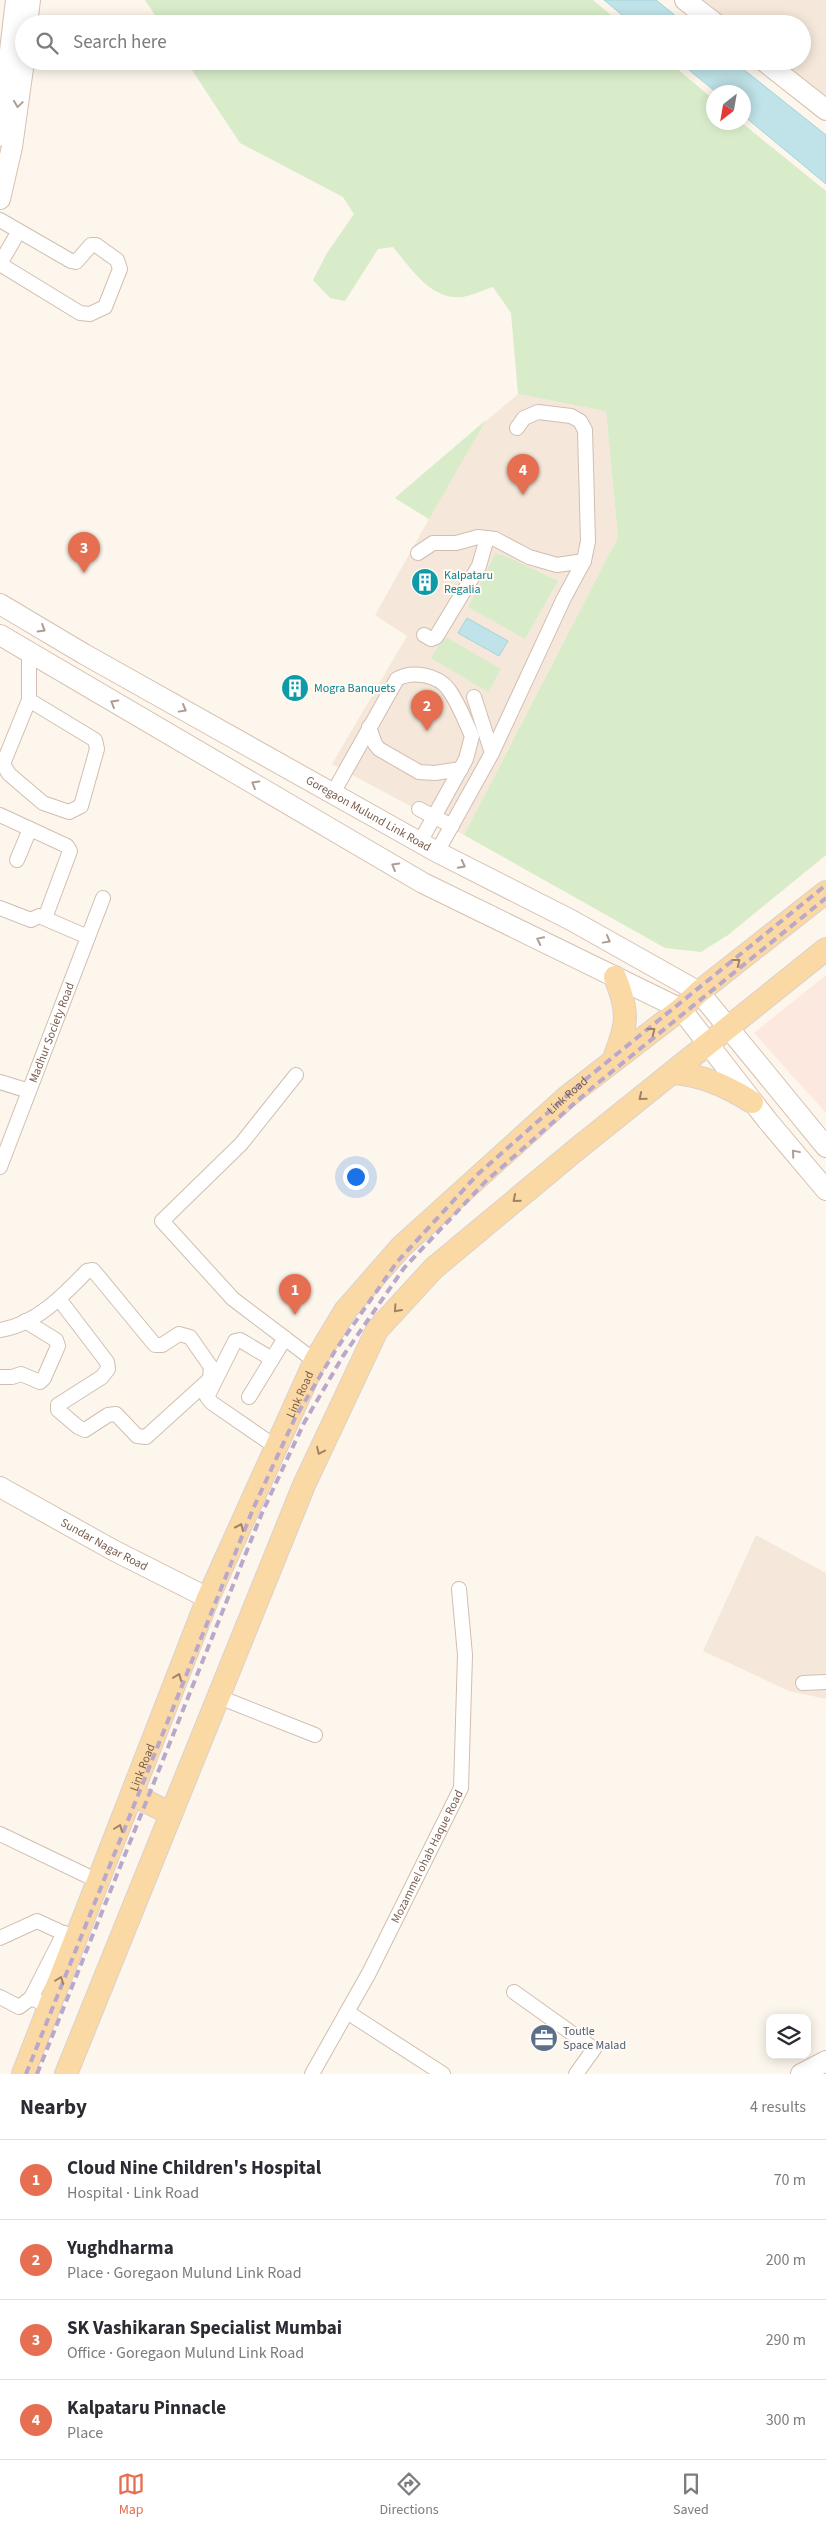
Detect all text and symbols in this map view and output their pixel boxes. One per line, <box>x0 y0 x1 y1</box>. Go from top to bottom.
search box <box>15 15 811 70</box>
icon: search <box>33 29 61 57</box>
text: Search here <box>73 29 167 56</box>
north arrow <box>706 85 751 130</box>
one-way arrow <box>14 100 24 108</box>
pin: 4 <box>507 454 539 495</box>
pin: 3 <box>68 532 100 573</box>
building icon: Kalpataru Regalia <box>410 567 440 597</box>
place label: Kalpataru Regalia <box>444 567 493 598</box>
one-way arrow <box>36 622 45 632</box>
building icon: Mogra Banquets <box>280 673 310 703</box>
place label: Mogra Banquets <box>314 680 395 697</box>
pin: 2 <box>411 690 443 731</box>
one-way arrow <box>111 699 120 709</box>
one-way arrow <box>178 703 187 713</box>
street label: Goregaon Mulund Link Road <box>303 772 434 856</box>
one-way arrow <box>251 781 260 791</box>
one-way arrow <box>457 859 466 869</box>
one-way arrow <box>392 863 401 873</box>
one-way arrow <box>601 934 610 944</box>
one-way arrow <box>536 936 545 946</box>
one-way arrow <box>731 959 740 967</box>
street label: Madhur Society Road <box>25 980 79 1085</box>
one-way arrow <box>646 1029 655 1037</box>
street label: Link Road <box>543 1073 592 1119</box>
one-way arrow <box>639 1091 648 1100</box>
one-way arrow <box>792 1150 800 1159</box>
your location <box>343 1164 369 1190</box>
one-way arrow <box>513 1194 522 1203</box>
pin: 1 <box>279 1274 311 1315</box>
one-way arrow <box>394 1303 403 1312</box>
street label: Link Road <box>282 1369 318 1421</box>
one-way arrow <box>316 1445 326 1454</box>
street label: Sundar Nagar Road <box>57 1514 151 1575</box>
one-way arrow <box>234 1523 245 1532</box>
one-way arrow <box>172 1673 182 1682</box>
street label: Link Road <box>126 1741 160 1794</box>
street label: Mozammel ohab Haque Road <box>387 1787 468 1926</box>
one-way arrow <box>113 1824 123 1833</box>
one-way arrow <box>54 1976 64 1985</box>
map controls <box>766 2014 811 2059</box>
button: layers <box>766 2014 811 2059</box>
office icon: Toutle Space Malad <box>529 2023 559 2053</box>
place label: Toutle Space Malad <box>563 2023 626 2054</box>
text: Nearby <box>20 2092 87 2122</box>
text: 4 results <box>750 2096 806 2118</box>
text: Cloud Nine Children's Hospital <box>67 2155 321 2182</box>
text: 1 <box>32 2169 40 2191</box>
text: 70 m <box>774 2169 806 2191</box>
text: Hospital · Link Road <box>67 2182 199 2204</box>
text: Yughdharma <box>67 2235 174 2262</box>
text: 2 <box>32 2249 40 2271</box>
text: 200 m <box>766 2249 806 2271</box>
text: Place · Goregaon Mulund Link Road <box>67 2262 302 2284</box>
text: SK Vashikaran Specialist Mumbai <box>67 2315 342 2342</box>
text: 3 <box>32 2329 40 2351</box>
text: 290 m <box>766 2329 806 2351</box>
text: Office · Goregaon Mulund Link Road <box>67 2342 304 2364</box>
text: Kalpataru Pinnacle <box>67 2395 226 2422</box>
text: 4 <box>32 2409 40 2431</box>
text: 300 m <box>766 2409 806 2431</box>
text: Place <box>67 2422 103 2444</box>
tab: Map <box>117 2470 145 2520</box>
tab: Directions <box>379 2470 439 2520</box>
tab: Saved <box>673 2470 709 2520</box>

